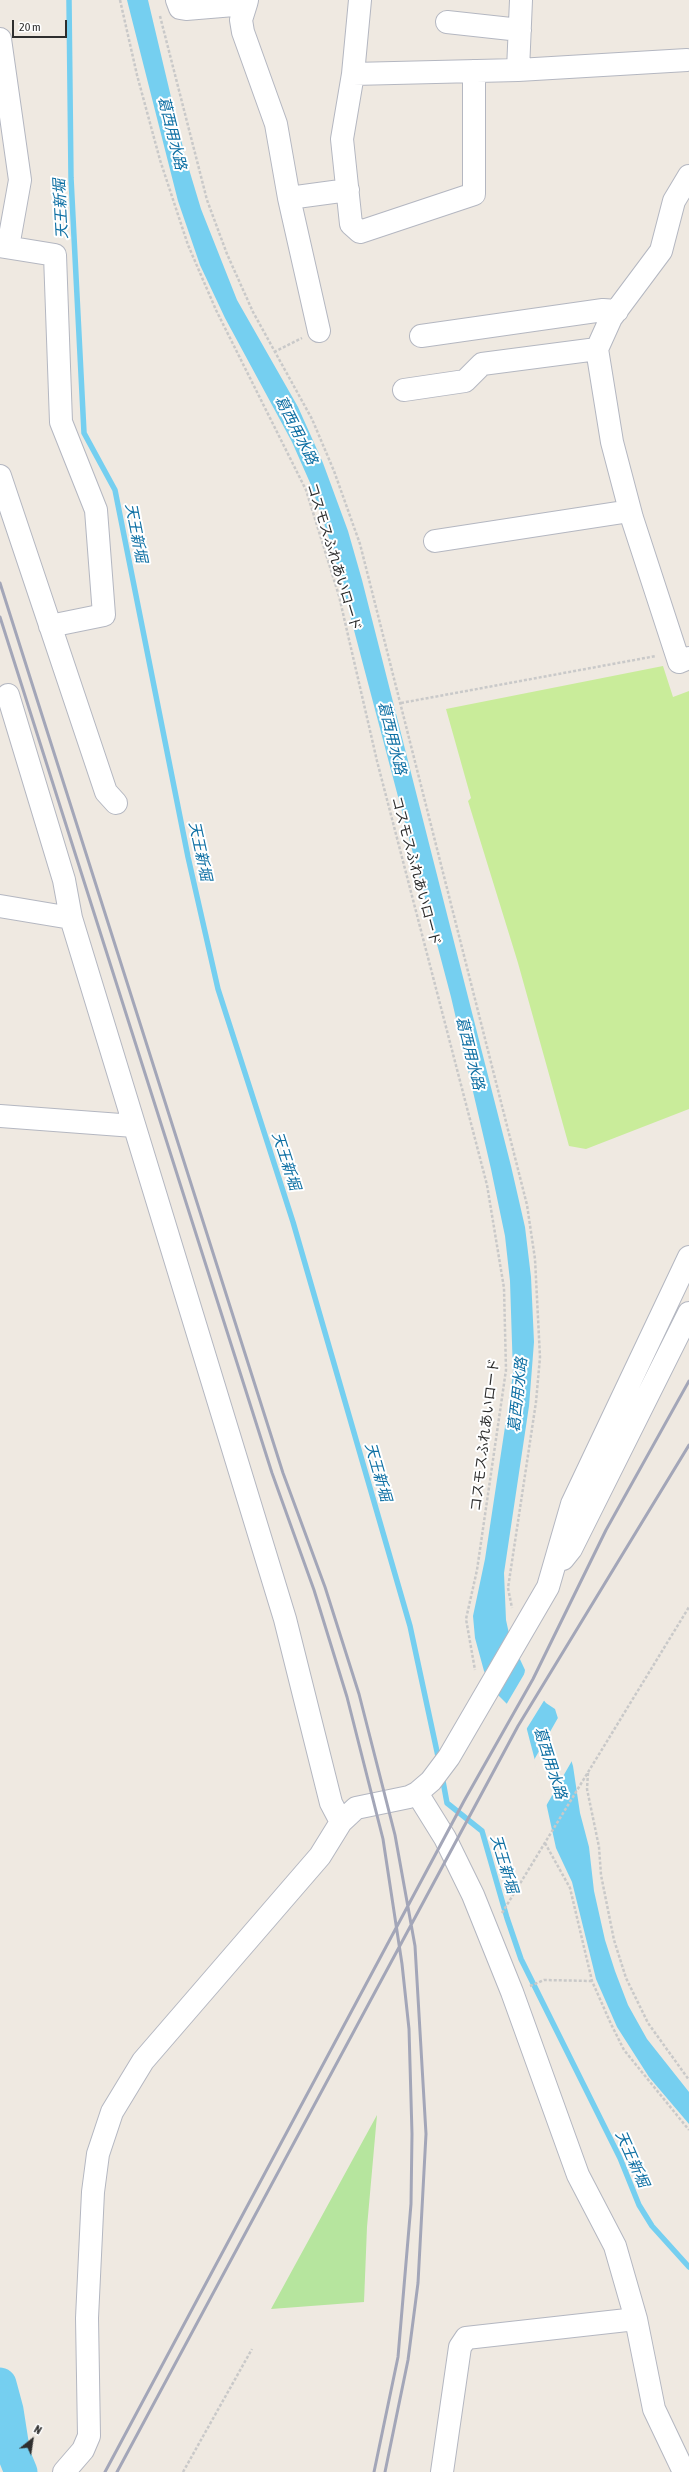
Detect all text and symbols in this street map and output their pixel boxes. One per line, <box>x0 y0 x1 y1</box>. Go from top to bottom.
scale bar <box>14 12 69 38</box>
text: 20 m <box>19 20 41 34</box>
water label: 葛西用水路 <box>154 94 190 172</box>
water label: 天王新堀 <box>50 179 72 239</box>
water label: 葛西用水路 <box>271 393 321 467</box>
street label: コスモスふれあいロード <box>303 481 365 633</box>
water label: 天王新堀 <box>121 502 151 564</box>
water label: 葛西用水路 <box>374 699 410 777</box>
street label: コスモスふれあいロード <box>388 794 444 948</box>
water label: 天王新堀 <box>185 820 215 882</box>
water label: 葛西用水路 <box>452 1014 488 1092</box>
water label: 天王新堀 <box>268 1130 304 1192</box>
water label: 葛西用水路 <box>505 1357 531 1433</box>
street label: コスモスふれあいロード <box>467 1358 503 1512</box>
water label: 天王新堀 <box>361 1441 395 1503</box>
water label: 葛西用水路 <box>530 1725 570 1801</box>
water label: 天王新堀 <box>487 1833 521 1895</box>
water label: 天王新堀 <box>612 2128 652 2190</box>
north arrow <box>12 2420 52 2460</box>
text: N <box>32 2423 44 2436</box>

